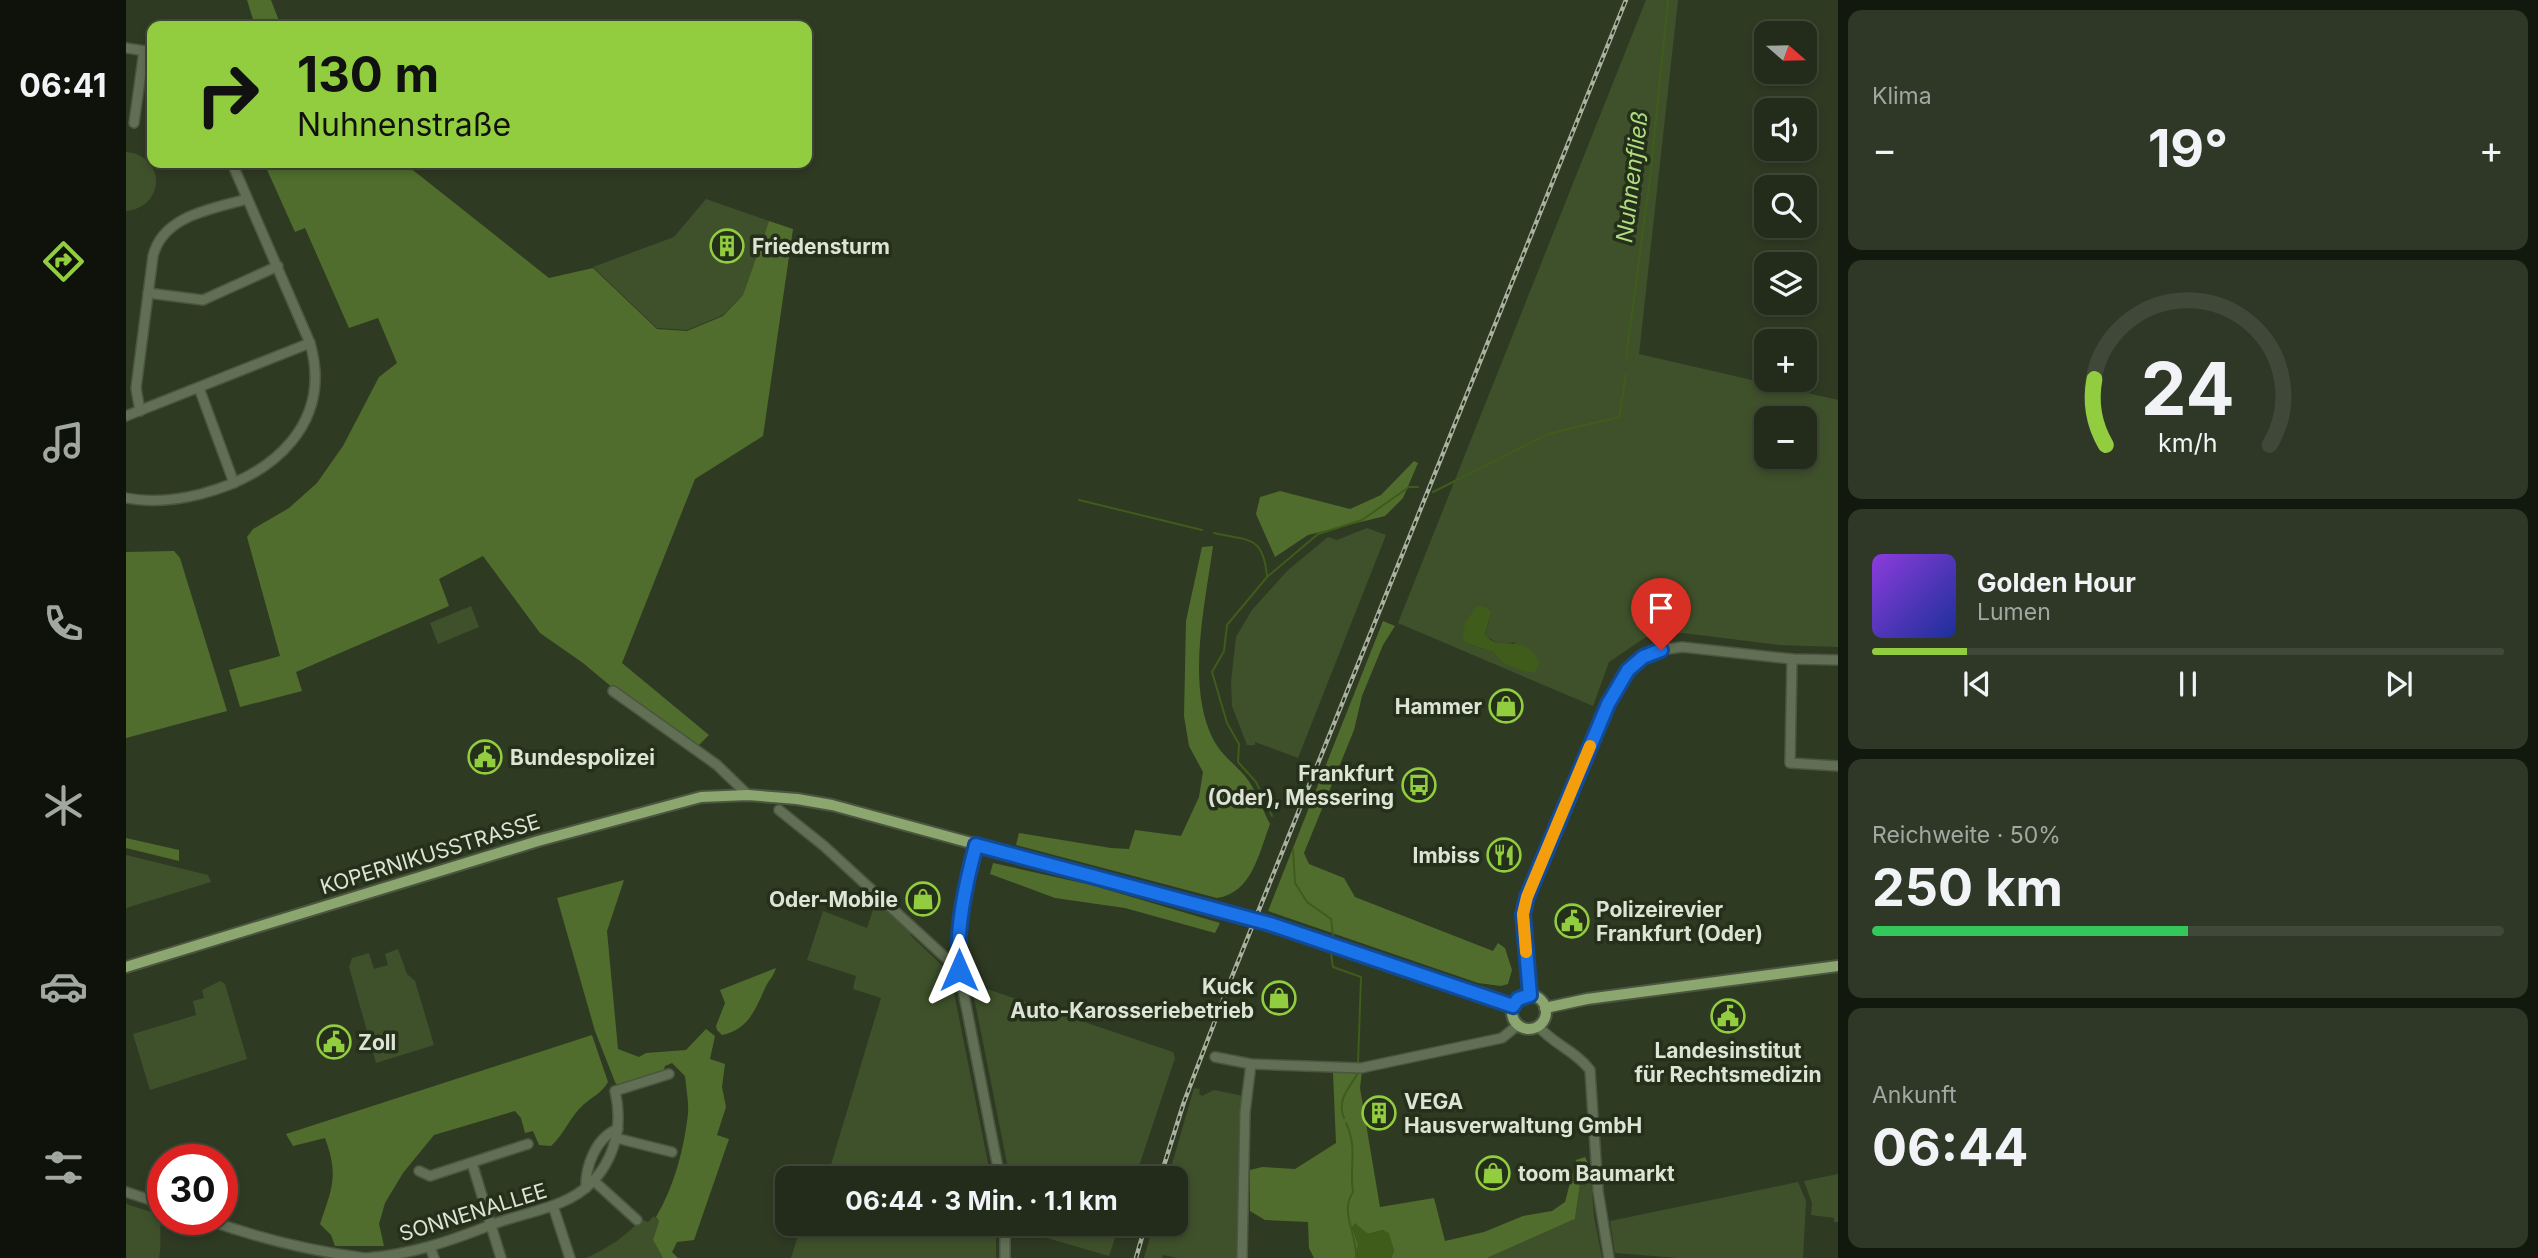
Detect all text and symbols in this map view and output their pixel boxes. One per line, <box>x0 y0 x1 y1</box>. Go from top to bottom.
north arrow <box>1754 21 1816 84</box>
map controls <box>1754 21 1817 469</box>
text: 130 m <box>297 45 439 104</box>
icon: right <box>182 49 273 140</box>
text: 06:41 <box>19 66 107 105</box>
text: Klima <box>1872 82 1932 110</box>
button: sound <box>1754 98 1817 161</box>
text: Nuhnenstraße <box>297 105 511 144</box>
water label: Nuhnenfließ <box>1610 110 1654 244</box>
text: 19° <box>2148 117 2228 180</box>
text: − <box>1872 126 1897 172</box>
text: + <box>2479 126 2504 172</box>
button: search <box>1754 175 1817 238</box>
building icon: Friedensturm <box>708 227 746 265</box>
place label: Friedensturm <box>752 234 890 259</box>
icon: directions <box>39 237 88 286</box>
button: layers <box>1754 252 1817 315</box>
button: + <box>1754 329 1817 392</box>
text: 24 <box>2141 345 2235 434</box>
button: − <box>1754 406 1817 469</box>
icon: music <box>39 418 88 467</box>
text: km/h <box>2158 428 2218 458</box>
text: Golden Hour <box>1977 567 2136 598</box>
pin <box>1631 578 1691 650</box>
icon: arrive <box>1642 589 1680 627</box>
text: Lumen <box>1977 598 2051 626</box>
icon: phone <box>39 599 88 648</box>
icon: previous <box>1958 665 1996 703</box>
icon: pause <box>2169 665 2207 703</box>
icon: next <box>2380 665 2418 703</box>
shop icon: Hammer <box>1487 687 1525 725</box>
place label: Hammer <box>1395 694 1482 719</box>
public building icon: Bundespolizei <box>466 738 504 776</box>
place label: Bundespolizei <box>510 745 655 770</box>
place label: Frankfurt (Oder), Messering <box>1208 761 1394 810</box>
bus stop icon: Frankfurt (Oder), Messering <box>1400 766 1438 804</box>
icon: climate <box>39 781 88 830</box>
street label: KOPERNIKUSSTRASSE <box>317 809 543 899</box>
text: Reichweite · 50% <box>1872 821 2061 849</box>
restaurant icon: Imbiss <box>1485 836 1523 874</box>
place label: Imbiss <box>1412 843 1480 868</box>
text: 250 km <box>1872 856 2063 919</box>
shop icon: Oder-Mobile <box>904 880 942 918</box>
place label: Oder-Mobile <box>769 887 898 912</box>
place label: Polizeirevier Frankfurt (Oder) <box>1596 897 1763 946</box>
public building icon: Polizeirevier Frankfurt (Oder) <box>1553 902 1591 940</box>
position arrow <box>922 933 996 1007</box>
icon: car <box>39 962 88 1011</box>
place label: Kuck Auto-Karosseriebetrieb <box>1010 974 1255 1023</box>
shop icon: Kuck Auto-Karosseriebetrieb <box>1260 979 1298 1017</box>
public building icon: Landesinstitut für Rechtsmedizin <box>1709 997 1747 1035</box>
public building icon: Zoll <box>315 1023 353 1061</box>
place label: Zoll <box>358 1030 396 1055</box>
place label: Landesinstitut für Rechtsmedizin <box>1634 1038 1822 1087</box>
text: Ankunft <box>1872 1081 1957 1109</box>
place label: VEGA Hausverwaltung GmbH <box>1404 1089 1642 1138</box>
building icon: VEGA Hausverwaltung GmbH <box>1360 1094 1398 1132</box>
text: 06:44 <box>1872 1116 2029 1179</box>
icon: filters <box>39 1143 88 1192</box>
speed limit sign: 30 <box>147 1144 238 1235</box>
shop icon: toom Baumarkt <box>1474 1154 1512 1192</box>
place label: toom Baumarkt <box>1518 1161 1675 1186</box>
street label: SONNENALLEE <box>396 1178 550 1246</box>
text: 06:44 · 3 Min. · 1.1 km <box>845 1185 1118 1216</box>

